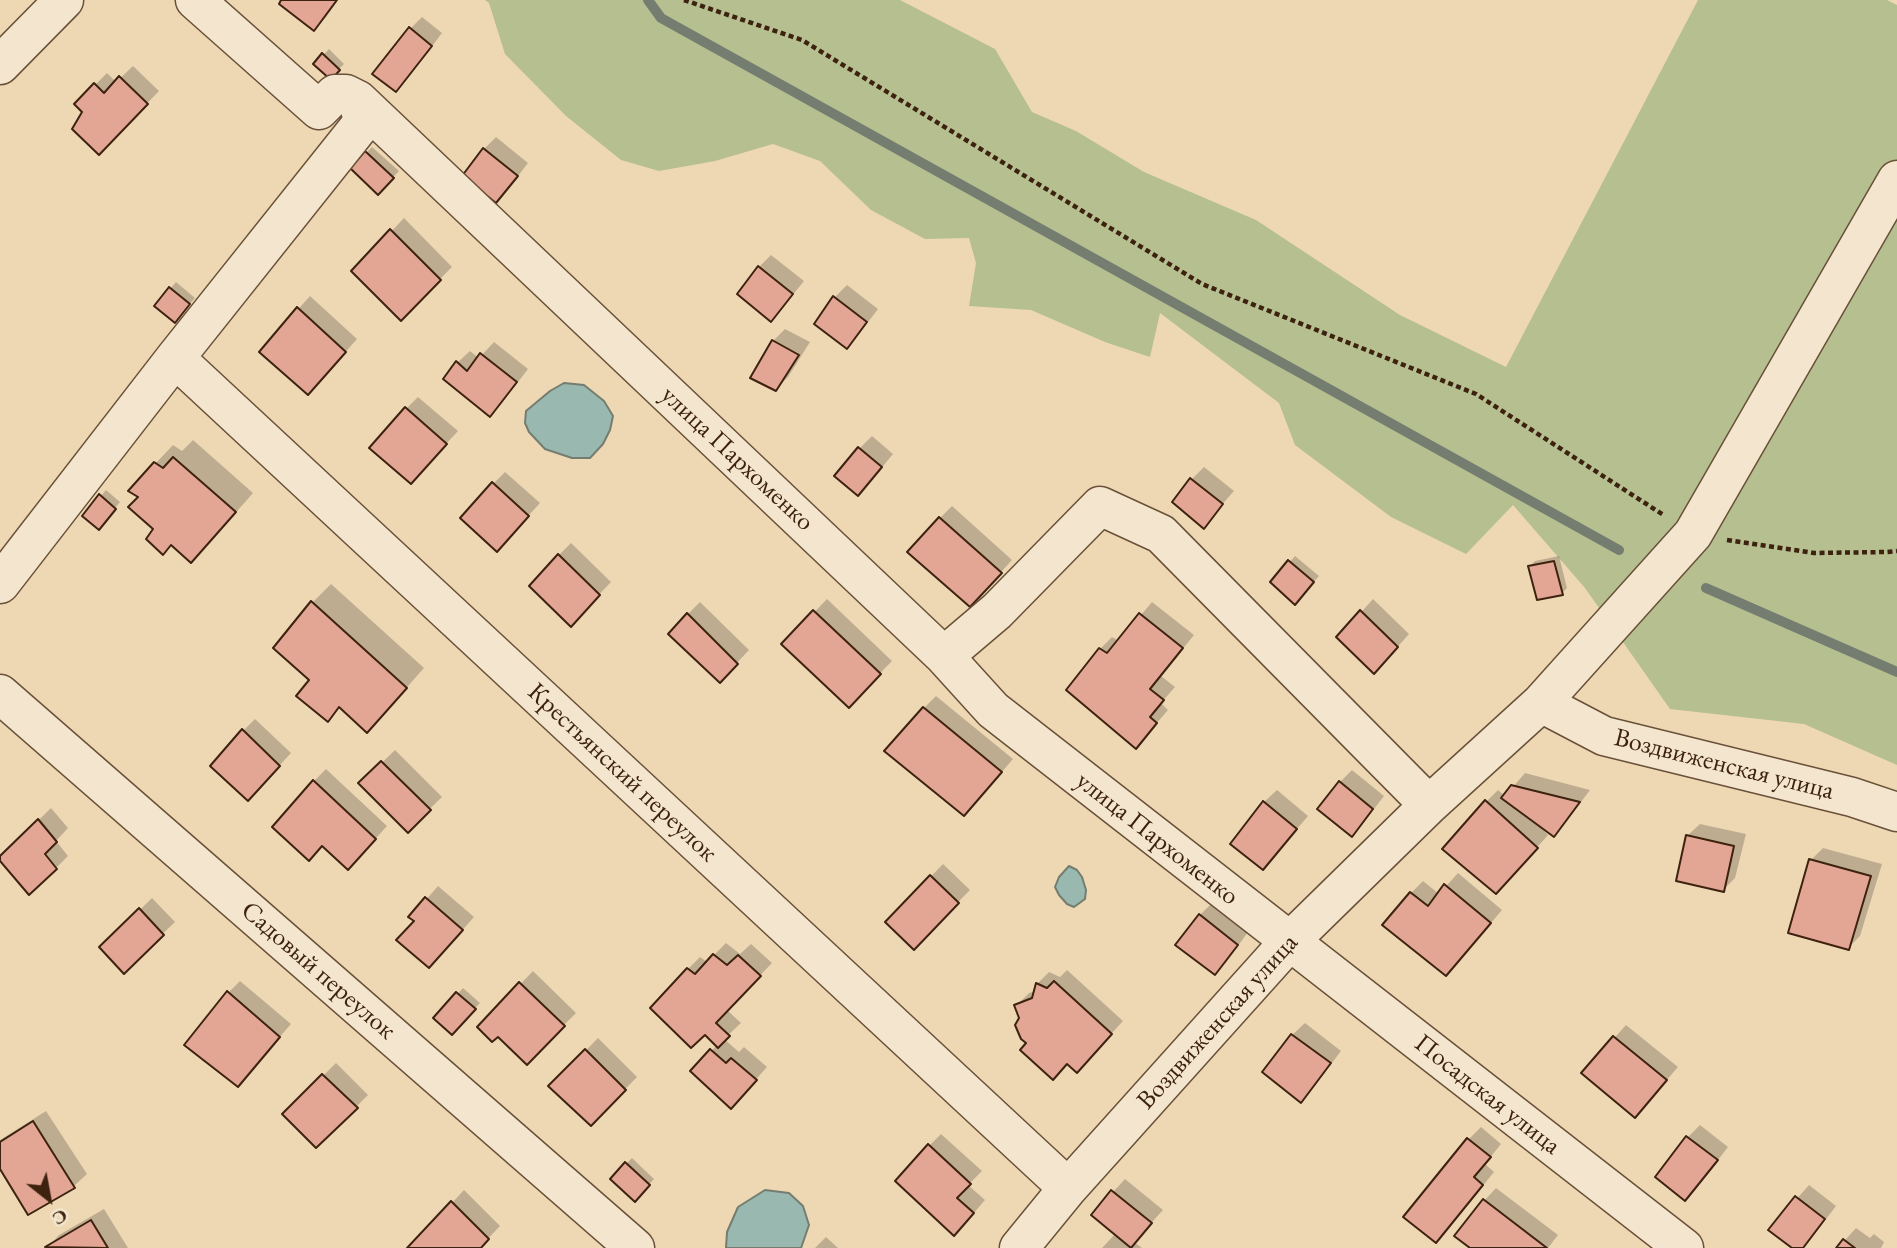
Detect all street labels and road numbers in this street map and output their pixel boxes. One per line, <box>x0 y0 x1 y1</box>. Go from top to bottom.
street label: улица Пархоменко <box>654 380 820 538</box>
street label: Крестьянский переулок <box>521 677 723 869</box>
street label: Воздвиженская улица <box>1611 723 1837 807</box>
street label: улица Пархоменко <box>1069 766 1245 912</box>
street label: Садовый переулок <box>234 895 402 1047</box>
street label: Воздвиженская улица <box>1131 928 1305 1116</box>
street label: Посадская улица <box>1408 1028 1566 1162</box>

